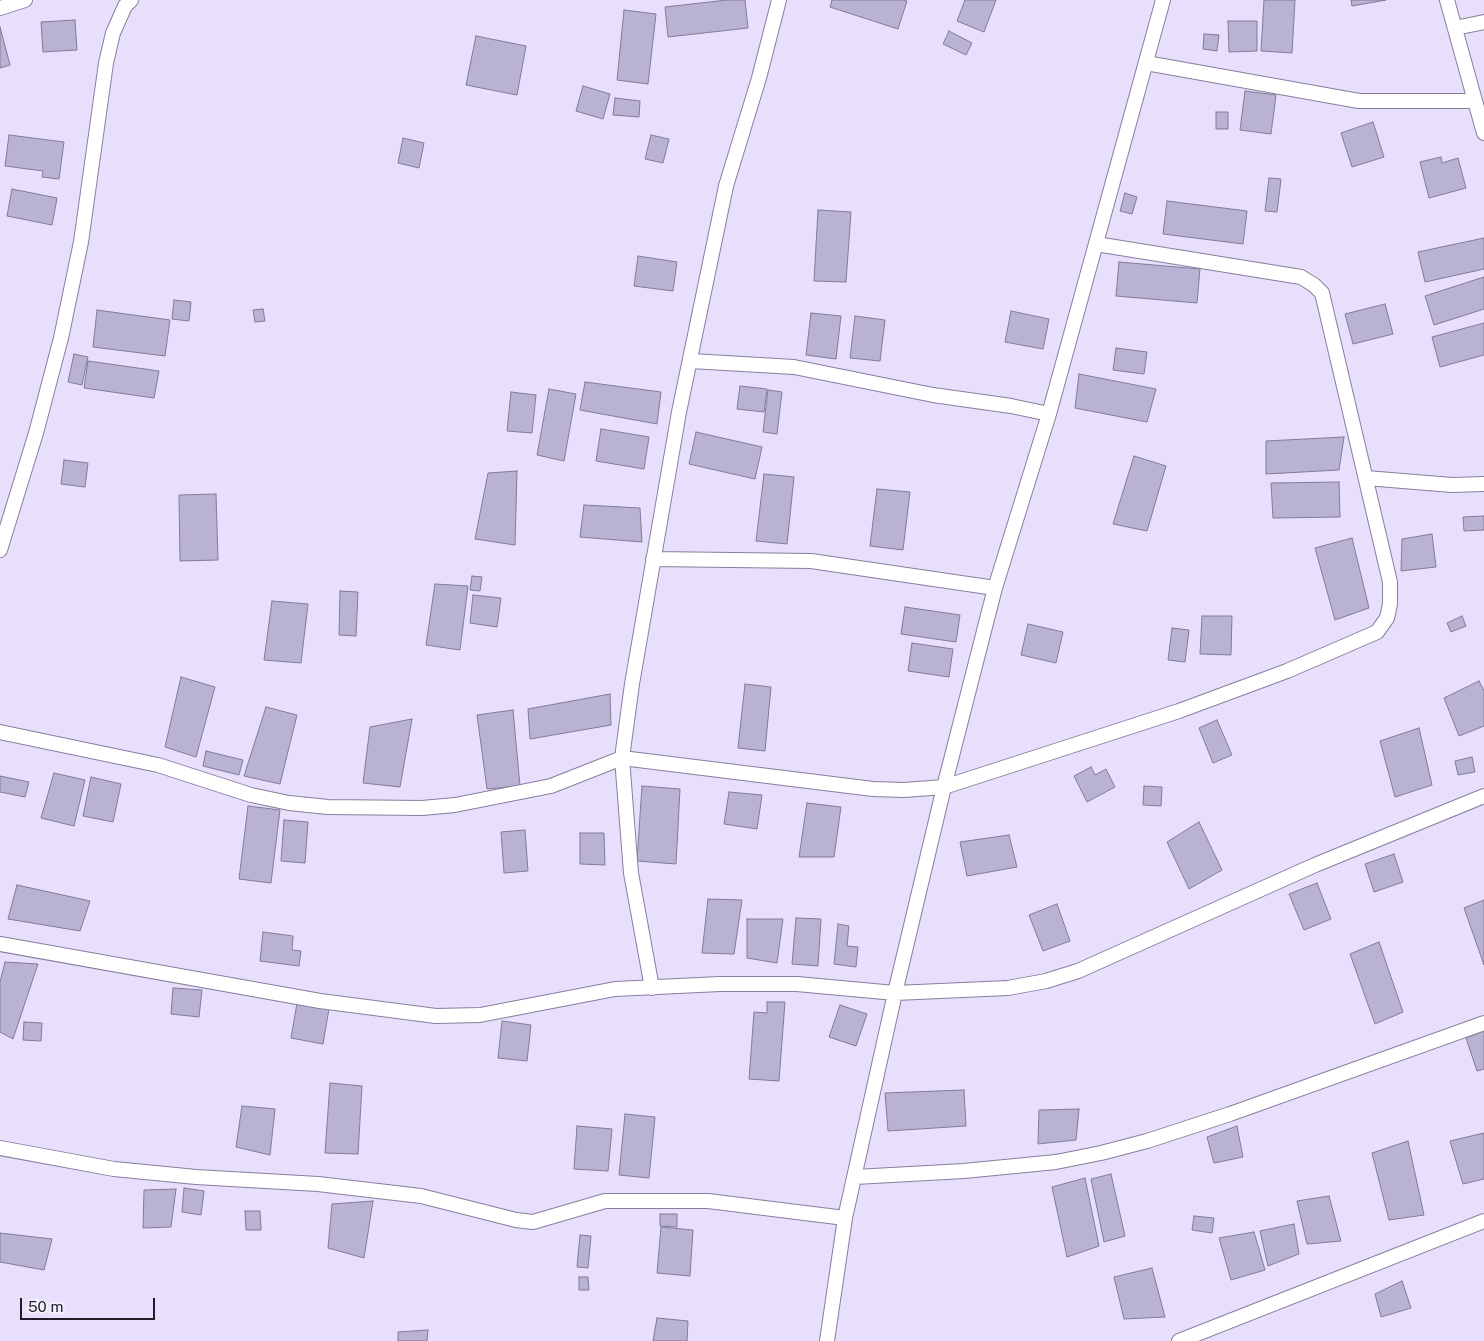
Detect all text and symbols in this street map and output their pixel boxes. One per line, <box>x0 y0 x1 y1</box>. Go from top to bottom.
scale bar <box>22 1288 158 1320</box>
text: 50 m <box>28 1298 63 1315</box>

